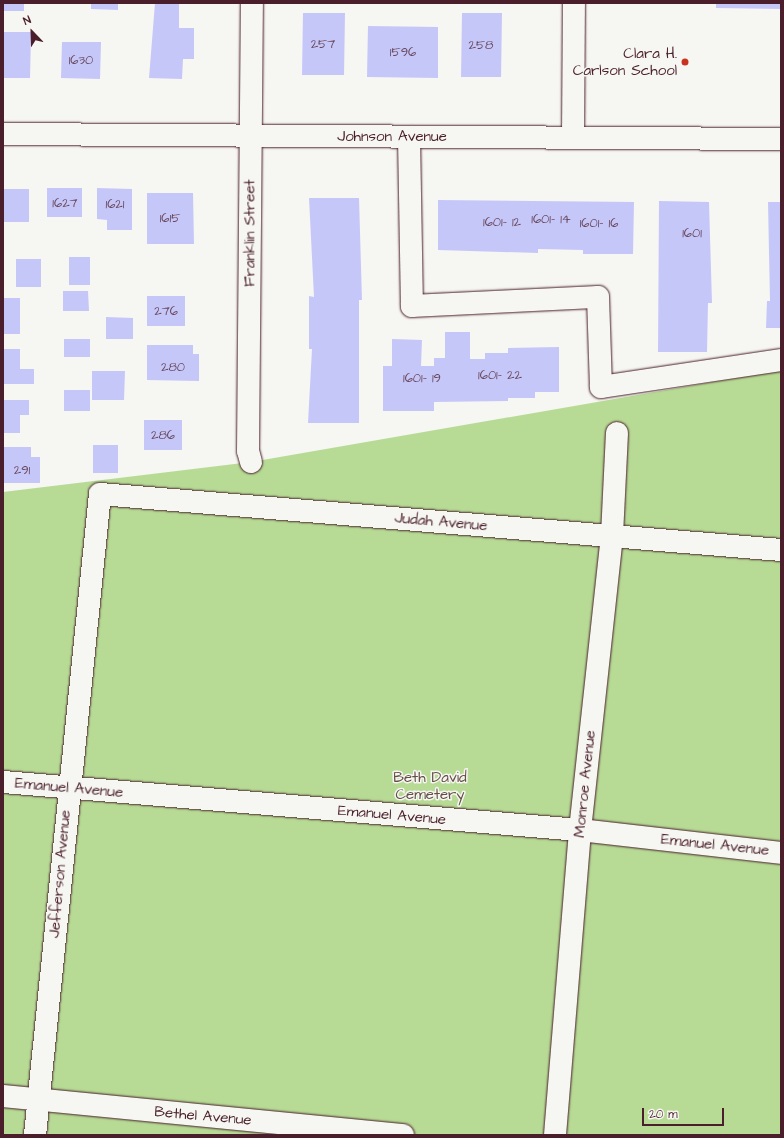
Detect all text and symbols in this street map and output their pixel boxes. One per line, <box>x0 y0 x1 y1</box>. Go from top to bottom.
north arrow <box>12 12 52 52</box>
text: N <box>21 12 33 29</box>
house number: 257 <box>311 36 335 52</box>
house number: 258 <box>468 37 494 53</box>
house number: 1596 <box>390 44 416 60</box>
place label: Clara H. Carlson School <box>573 44 677 79</box>
house number: 1630 <box>69 52 93 68</box>
marker: Clara H. Carlson School <box>680 57 690 67</box>
street label: Johnson Avenue <box>337 128 447 146</box>
street label: Franklin Street <box>241 179 259 287</box>
house number: 1627 <box>52 195 78 211</box>
house number: 1621 <box>106 196 124 212</box>
house number: 1615 <box>160 210 180 226</box>
house number: 1601- 14 <box>531 211 571 227</box>
house number: 1601- 12 <box>483 214 521 230</box>
house number: 1601- 16 <box>580 215 618 231</box>
house number: 1601 <box>682 225 702 241</box>
house number: 276 <box>154 303 178 319</box>
house number: 280 <box>161 359 185 375</box>
house number: 1601- 22 <box>478 367 522 383</box>
house number: 1601- 19 <box>403 370 441 386</box>
house number: 286 <box>151 427 175 443</box>
house number: 291 <box>14 462 30 478</box>
street label: Judah Avenue <box>394 509 488 535</box>
street label: Monroe Avenue <box>570 729 600 839</box>
park label: Beth David Cemetery <box>393 768 467 803</box>
street label: Emanuel Avenue <box>14 774 124 802</box>
street label: Emanuel Avenue <box>337 801 447 829</box>
street label: Jefferson Avenue <box>45 809 75 939</box>
street label: Emanuel Avenue <box>660 830 770 860</box>
scale bar <box>644 1100 726 1126</box>
street label: Bethel Avenue <box>154 1103 252 1129</box>
text: 20 m <box>649 1106 678 1123</box>

